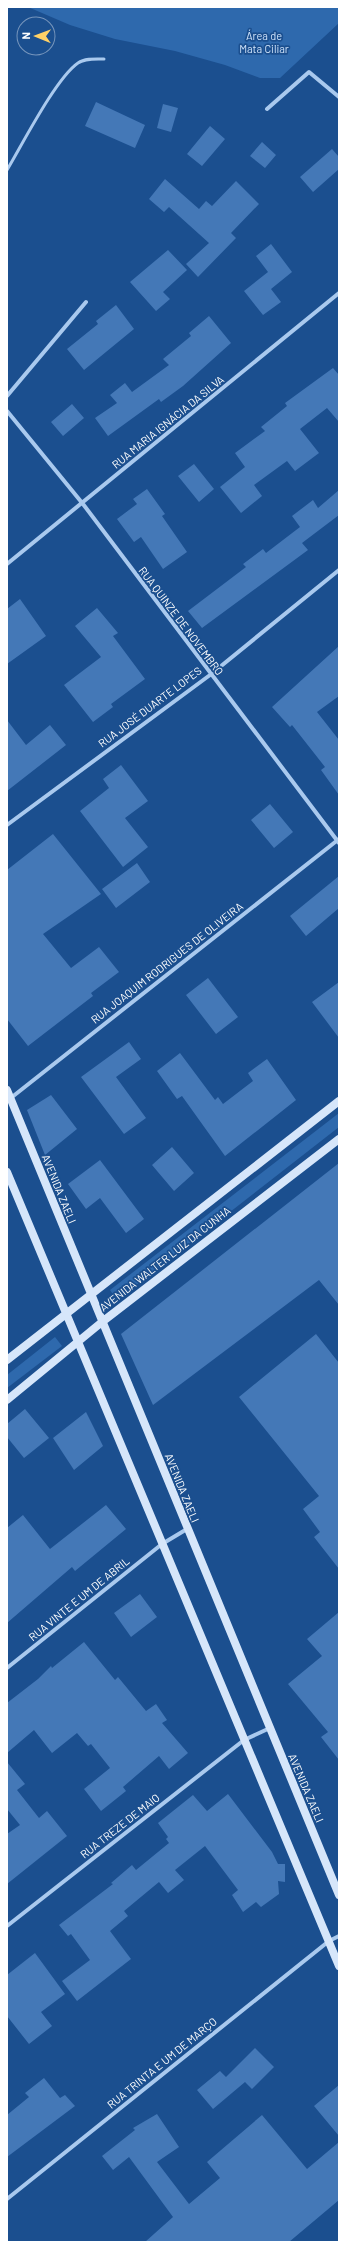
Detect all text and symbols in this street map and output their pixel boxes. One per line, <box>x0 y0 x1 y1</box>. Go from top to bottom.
north arrow <box>16 16 56 56</box>
park label: Área de Mata Ciliar <box>239 29 289 55</box>
text: N <box>19 32 32 40</box>
street label: RUA MARIA IGNÁCIA DA SILVA <box>109 372 227 471</box>
street label: RUA QUINZE DE NOVEMBRO <box>136 564 227 678</box>
street label: RUA JOSÉ DUARTE LOPES <box>95 664 204 750</box>
street label: RUA JOAQUIM RODRIGUES DE OLIVEIRA <box>88 899 245 1026</box>
street label: AVENIDA ZAELI <box>40 1152 79 1225</box>
street label: AVENIDA WALTER LUIZ DA CUNHA <box>97 1203 233 1314</box>
street label: AVENIDA ZAELI <box>163 1451 202 1524</box>
street label: RUA VINTE E UM DE ABRIL <box>26 1554 132 1643</box>
street label: AVENIDA ZAELI <box>286 1752 327 1824</box>
street label: RUA TREZE DE MAIO <box>77 1791 162 1861</box>
street label: RUA TRINTA E UM DE MARÇO <box>104 2014 219 2111</box>

